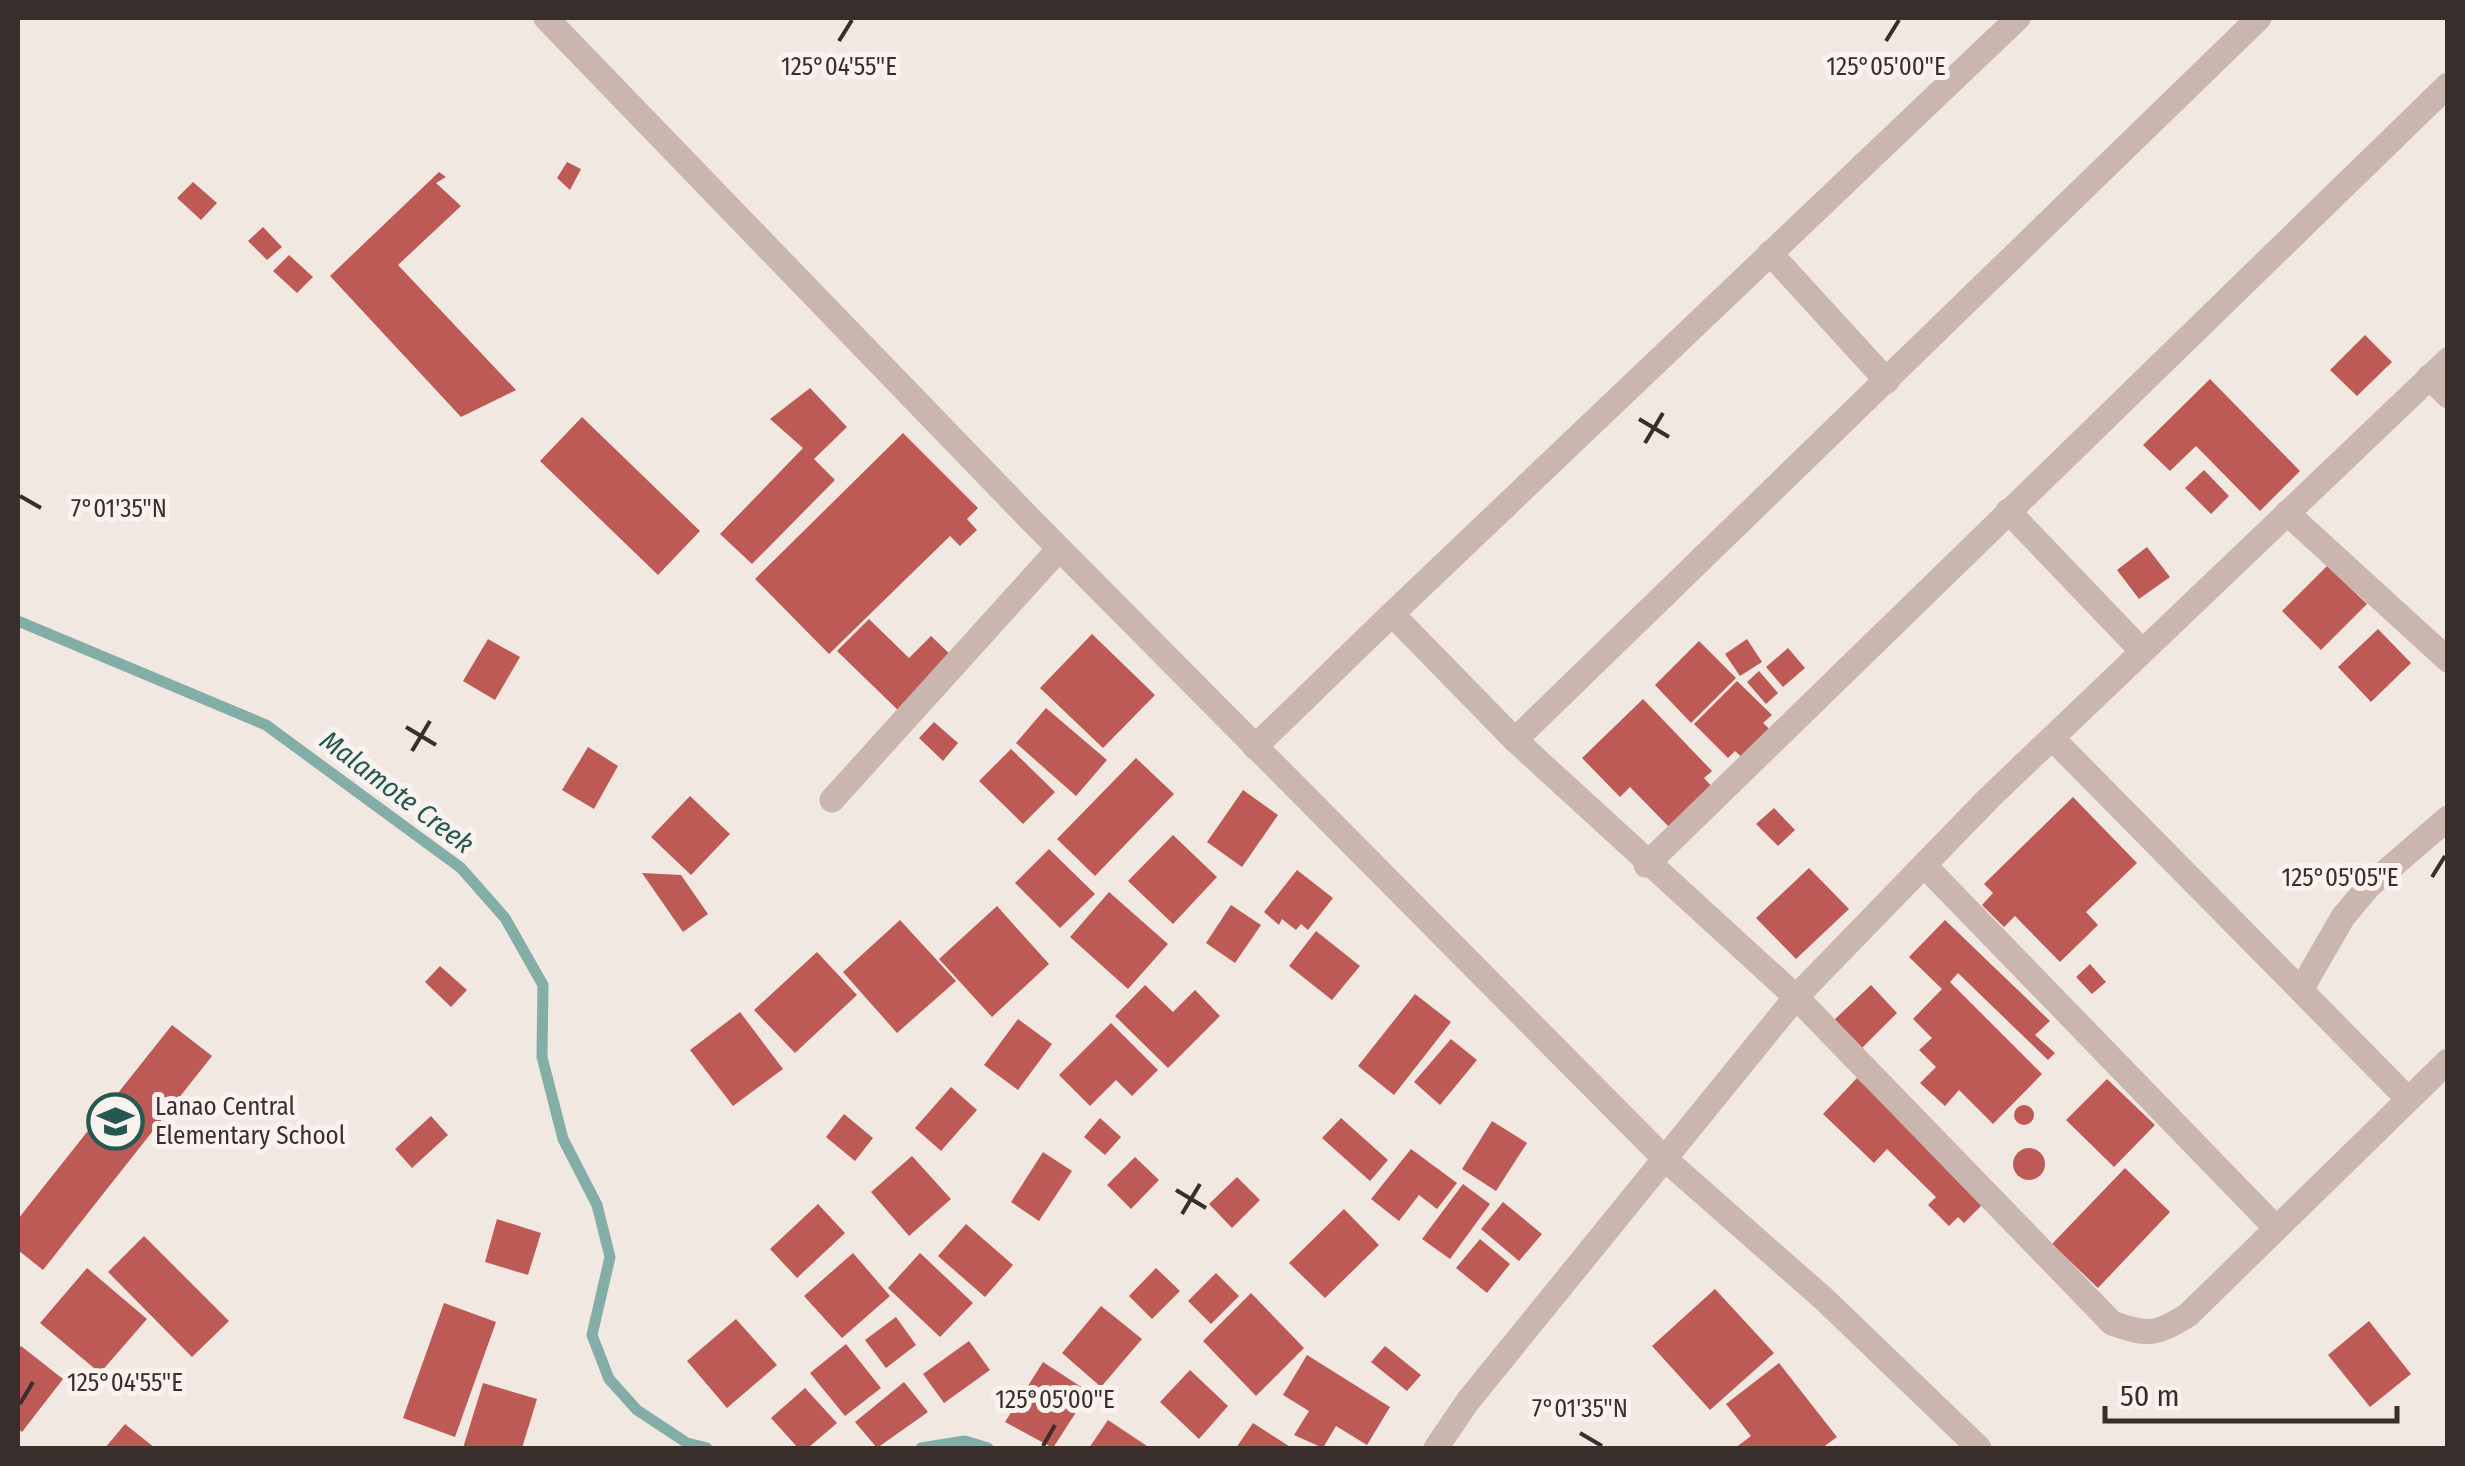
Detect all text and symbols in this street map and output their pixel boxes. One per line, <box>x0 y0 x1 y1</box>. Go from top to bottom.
text: 125°04'55"E <box>781 52 897 82</box>
text: 125°05'00"E <box>1826 52 1946 82</box>
text: 7°01'35"N <box>71 494 167 524</box>
water label: Malamote Creek <box>314 724 480 860</box>
text: 125°05'05"E <box>2281 863 2399 893</box>
school or university icon: Lanao Central Elementary School <box>86 1091 146 1151</box>
place label: Lanao Central Elementary School <box>155 1092 346 1151</box>
scale bar <box>2105 1361 2398 1423</box>
text: 125°04'55"E <box>67 1368 183 1398</box>
text: 50 m <box>2120 1378 2180 1414</box>
text: 125°05'00"E <box>995 1385 1115 1415</box>
text: 7°01'35"N <box>1532 1394 1628 1424</box>

